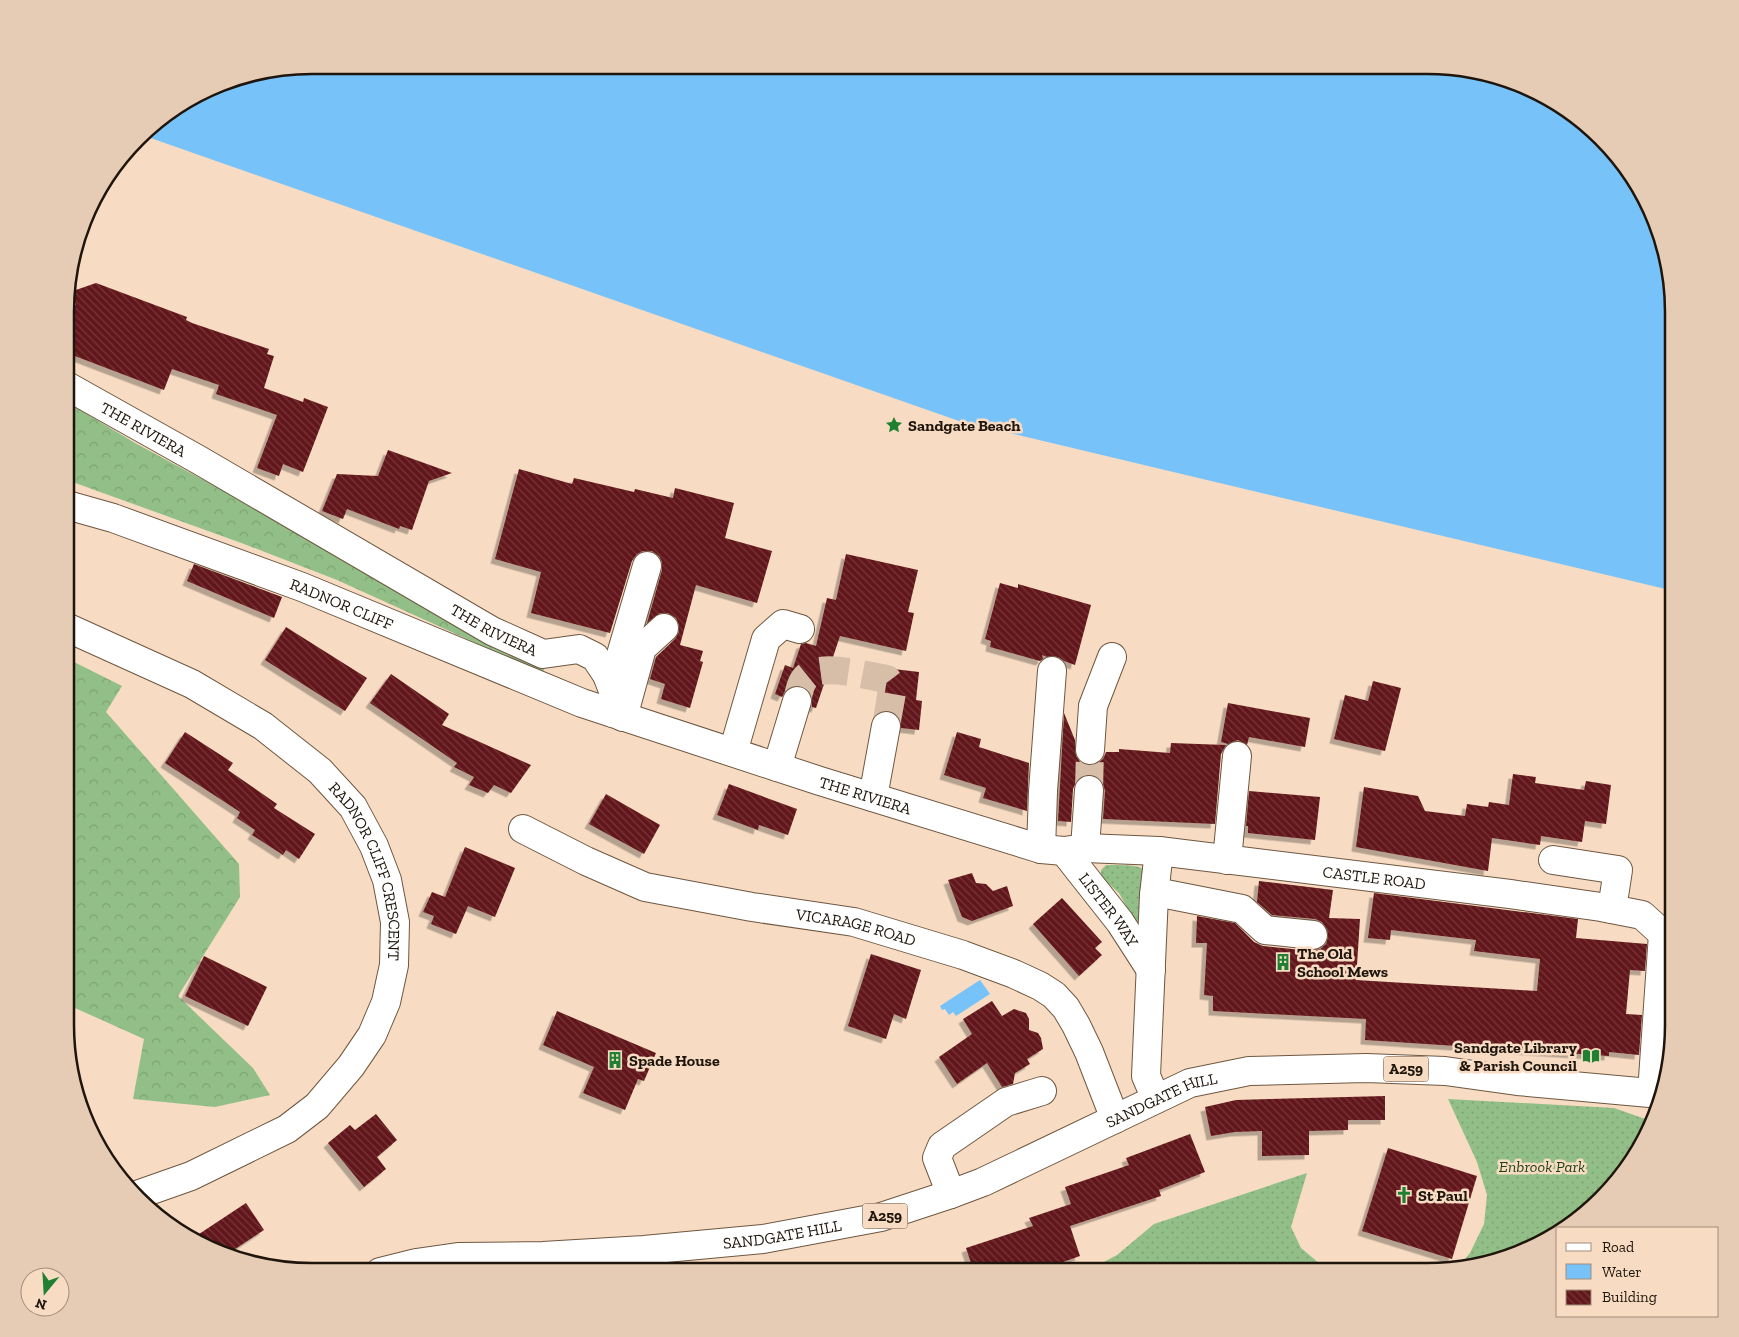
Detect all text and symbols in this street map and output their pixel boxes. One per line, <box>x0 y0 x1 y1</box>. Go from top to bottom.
street label: THE RIVIERA <box>98 397 191 461</box>
place icon: Sandgate Beach <box>884 415 904 435</box>
place label: Sandgate Beach <box>908 416 1021 435</box>
street label: RADNOR CLIFF <box>287 574 396 633</box>
street label: THE RIVIERA <box>447 599 541 660</box>
street label: THE RIVIERA <box>817 772 914 818</box>
street label: RADNOR CLIFF CRESCENT <box>325 778 405 961</box>
street label: CASTLE ROAD <box>1322 862 1427 893</box>
street label: LISTER WAY <box>1075 869 1143 950</box>
street label: VICARAGE ROAD <box>794 904 918 950</box>
place label: The Old School Mews <box>1297 944 1388 981</box>
building icon: The Old School Mews <box>1273 952 1293 972</box>
place label: Sandgate Library & Parish Council <box>1454 1038 1578 1075</box>
library icon: Sandgate Library & Parish Council <box>1581 1046 1601 1066</box>
building icon: Spade House <box>605 1050 625 1070</box>
place label: Spade House <box>629 1051 720 1070</box>
road number: A259 <box>1384 1056 1428 1082</box>
street label: SANDGATE HILL <box>1102 1068 1219 1131</box>
park label: Enbrook Park <box>1499 1157 1585 1176</box>
church icon: St Paul <box>1394 1185 1414 1205</box>
place label: St Paul <box>1418 1186 1468 1205</box>
road number: A259 <box>862 1204 908 1228</box>
street label: SANDGATE HILL <box>722 1215 843 1252</box>
legend <box>1556 1227 1719 1317</box>
text: Road <box>1602 1238 1635 1256</box>
text: Water <box>1602 1263 1642 1281</box>
north arrow <box>20 1267 70 1317</box>
text: Building <box>1602 1288 1657 1306</box>
text: N <box>33 1294 49 1314</box>

